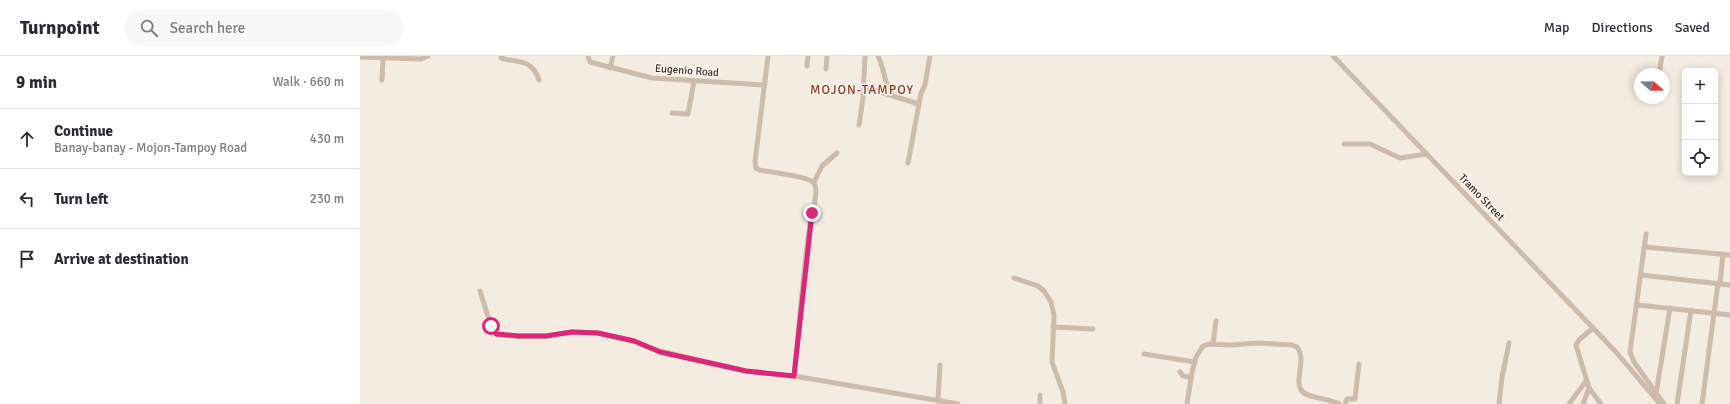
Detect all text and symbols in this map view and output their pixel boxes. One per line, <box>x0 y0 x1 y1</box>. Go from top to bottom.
search box <box>124 10 404 46</box>
text: Turnpoint <box>20 16 100 40</box>
icon: search <box>138 17 160 39</box>
text: Search here <box>170 19 245 37</box>
text: Map <box>1544 19 1570 36</box>
text: Directions <box>1592 19 1653 36</box>
text: Saved <box>1675 19 1710 36</box>
street label: Eugenio Road <box>655 62 720 79</box>
north arrow <box>1634 68 1670 104</box>
map controls <box>1682 68 1718 176</box>
button: + <box>1682 68 1718 104</box>
text: 9 min <box>16 72 57 93</box>
text: Walk · 660 m <box>273 74 344 90</box>
district label: MOJON-TAMPOY <box>810 82 914 98</box>
button: − <box>1682 104 1718 140</box>
text: Continue <box>54 122 113 140</box>
icon: ahead <box>16 128 38 150</box>
text: 430 m <box>310 131 344 147</box>
text: Banay-banay - Mojon-Tampoy Road <box>54 140 247 156</box>
button: locate <box>1682 140 1718 176</box>
street label: Tramo Street <box>1456 171 1507 224</box>
icon: left <box>16 188 38 210</box>
text: Turn left <box>54 190 108 208</box>
text: 230 m <box>310 191 344 207</box>
route end <box>803 204 821 222</box>
icon: arrive <box>16 248 38 270</box>
text: Arrive at destination <box>54 250 189 268</box>
route start <box>482 317 500 335</box>

